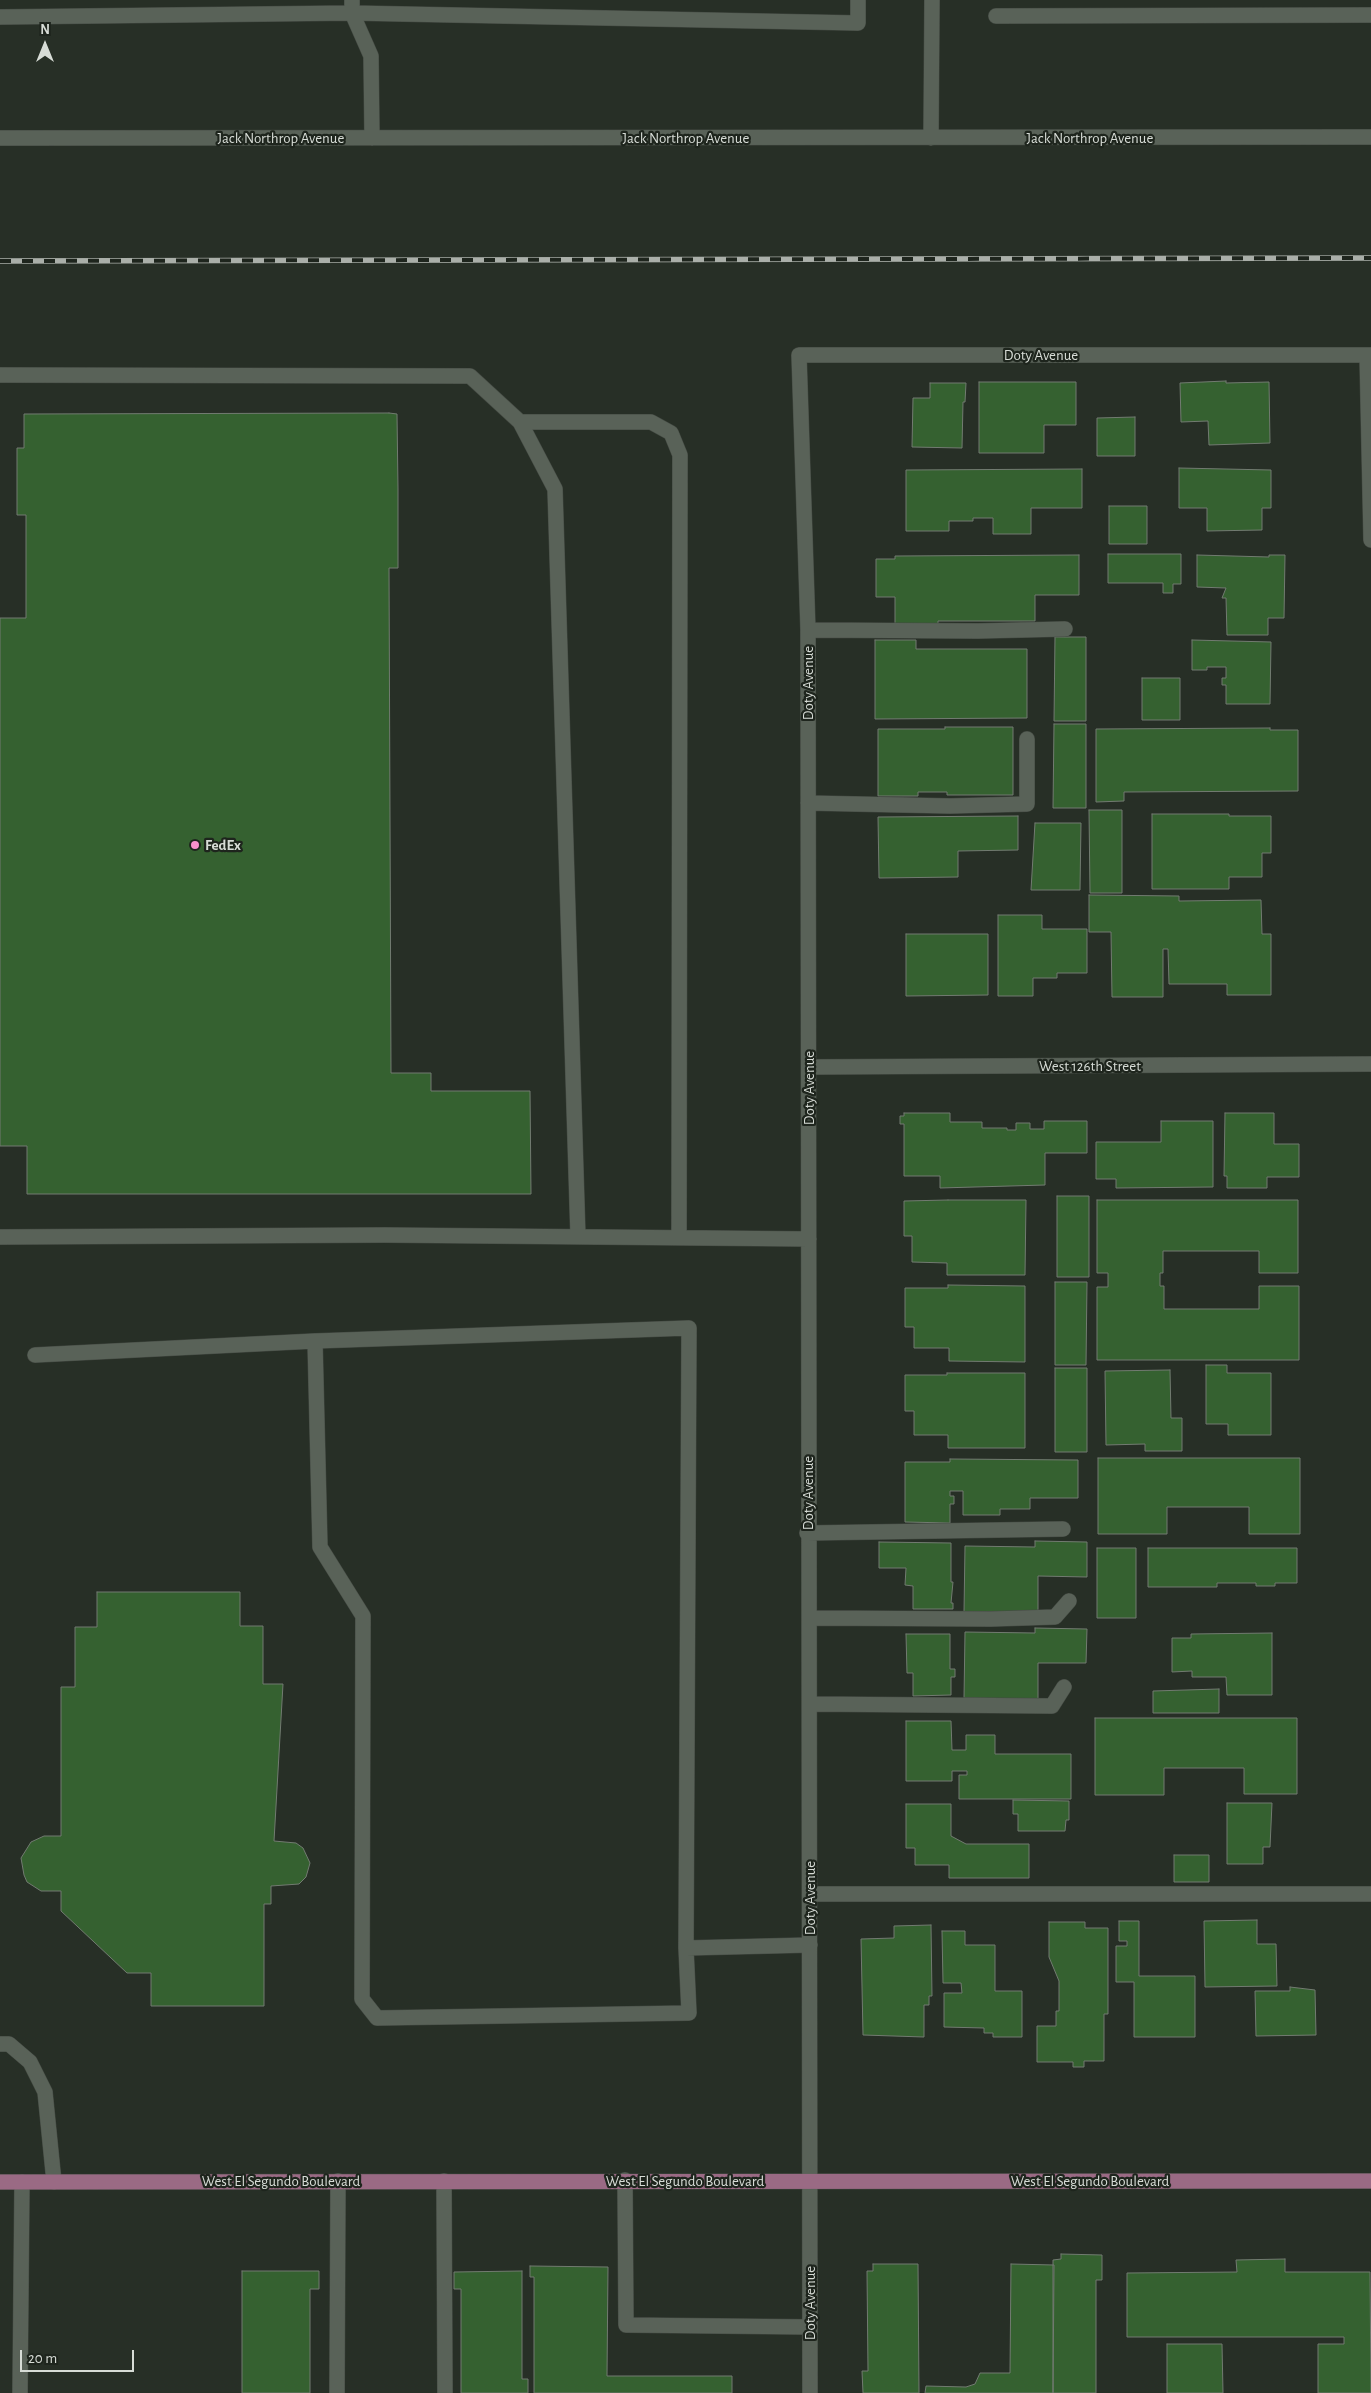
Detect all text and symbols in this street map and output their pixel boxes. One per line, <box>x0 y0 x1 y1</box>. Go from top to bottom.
north arrow <box>20 20 70 70</box>
text: N <box>40 23 50 37</box>
street label: Jack Northrop Avenue <box>218 129 344 147</box>
street label: Jack Northrop Avenue <box>623 129 749 147</box>
street label: Jack Northrop Avenue <box>1027 129 1153 147</box>
street label: Doty Avenue <box>1004 346 1078 364</box>
street label: Doty Avenue <box>799 646 817 720</box>
place label: FedEx <box>205 836 241 854</box>
marker: FedEx <box>189 839 201 851</box>
street label: Doty Avenue <box>800 1051 818 1125</box>
street label: West 126th Street <box>1039 1057 1141 1075</box>
street label: Doty Avenue <box>799 1456 817 1530</box>
street label: Doty Avenue <box>801 1861 819 1935</box>
street label: West El Segundo Boulevard <box>202 2172 360 2190</box>
street label: West El Segundo Boulevard <box>606 2172 764 2190</box>
street label: West El Segundo Boulevard <box>1011 2172 1169 2190</box>
street label: Doty Avenue <box>801 2266 819 2340</box>
scale bar <box>22 2340 136 2372</box>
text: 20 m <box>28 2351 57 2366</box>

